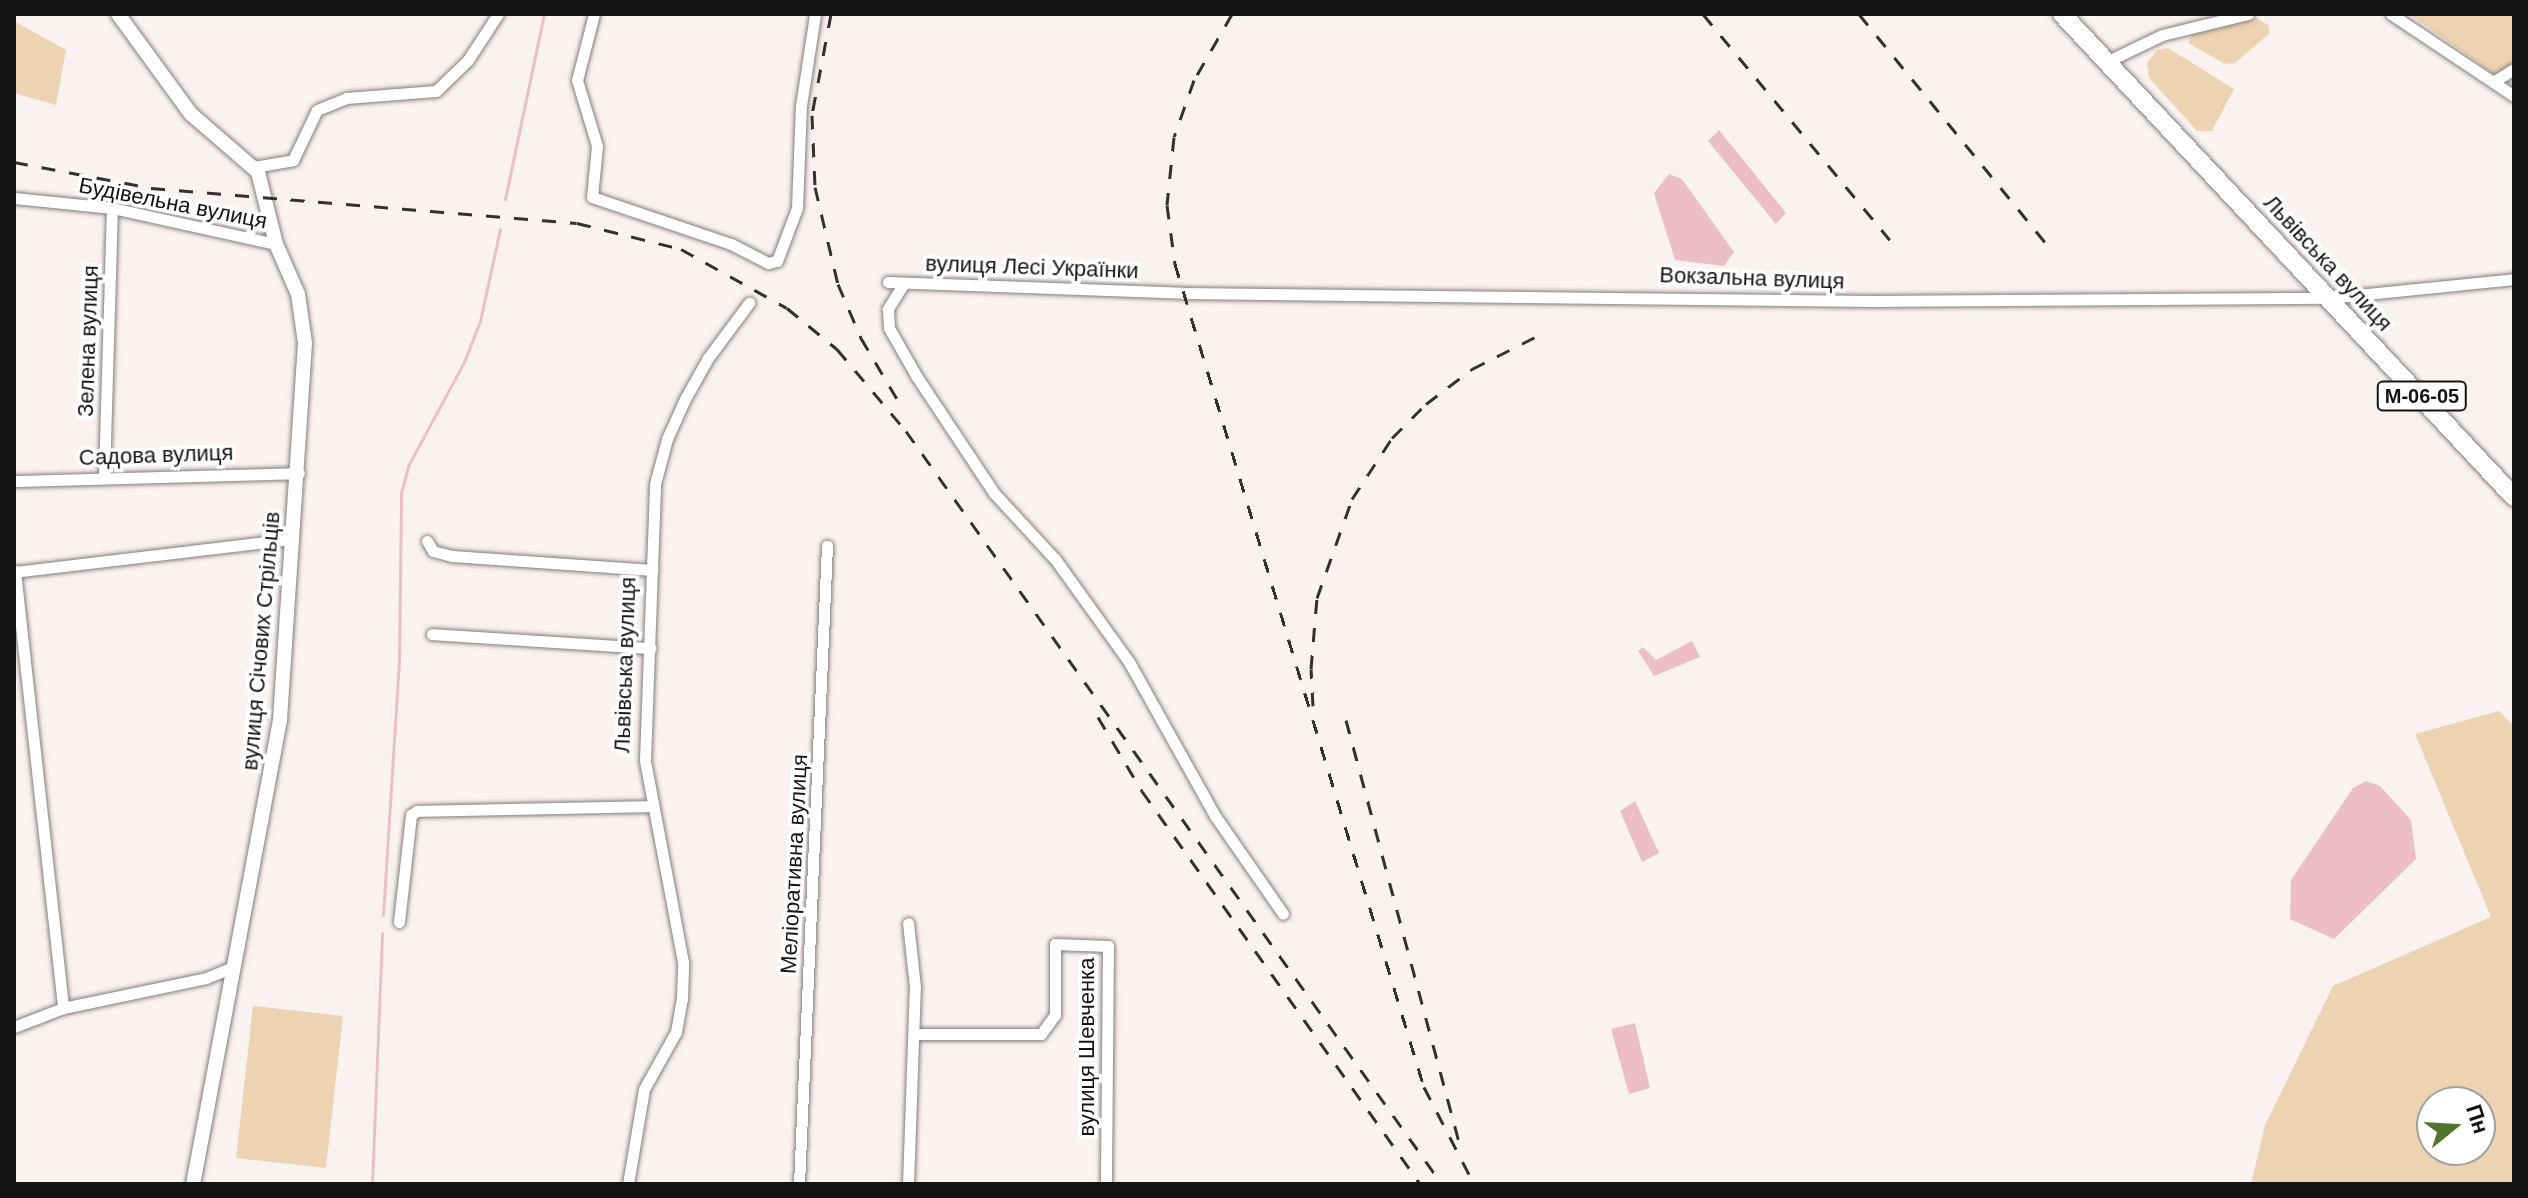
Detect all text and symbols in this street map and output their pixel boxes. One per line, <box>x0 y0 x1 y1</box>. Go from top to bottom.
street label: Будівельна вулиця <box>77 172 269 234</box>
street label: Львівська вулиця <box>2258 190 2398 336</box>
street label: вулиця Лесі Українки <box>925 250 1139 284</box>
street label: Вокзальна вулиця <box>1659 262 1845 294</box>
street label: Зелена вулиця <box>72 265 104 417</box>
road number: М-06-05 <box>2376 380 2468 412</box>
street label: Садова вулиця <box>78 439 234 471</box>
street label: вулиця Січових Стрільців <box>237 511 285 771</box>
street label: Львівська вулиця <box>609 576 641 754</box>
street label: Меліоративна вулиця <box>775 753 813 975</box>
street label: вулиця Шевченка <box>1074 958 1100 1136</box>
north arrow <box>2416 1086 2496 1166</box>
text: Пн <box>2461 1101 2494 1137</box>

